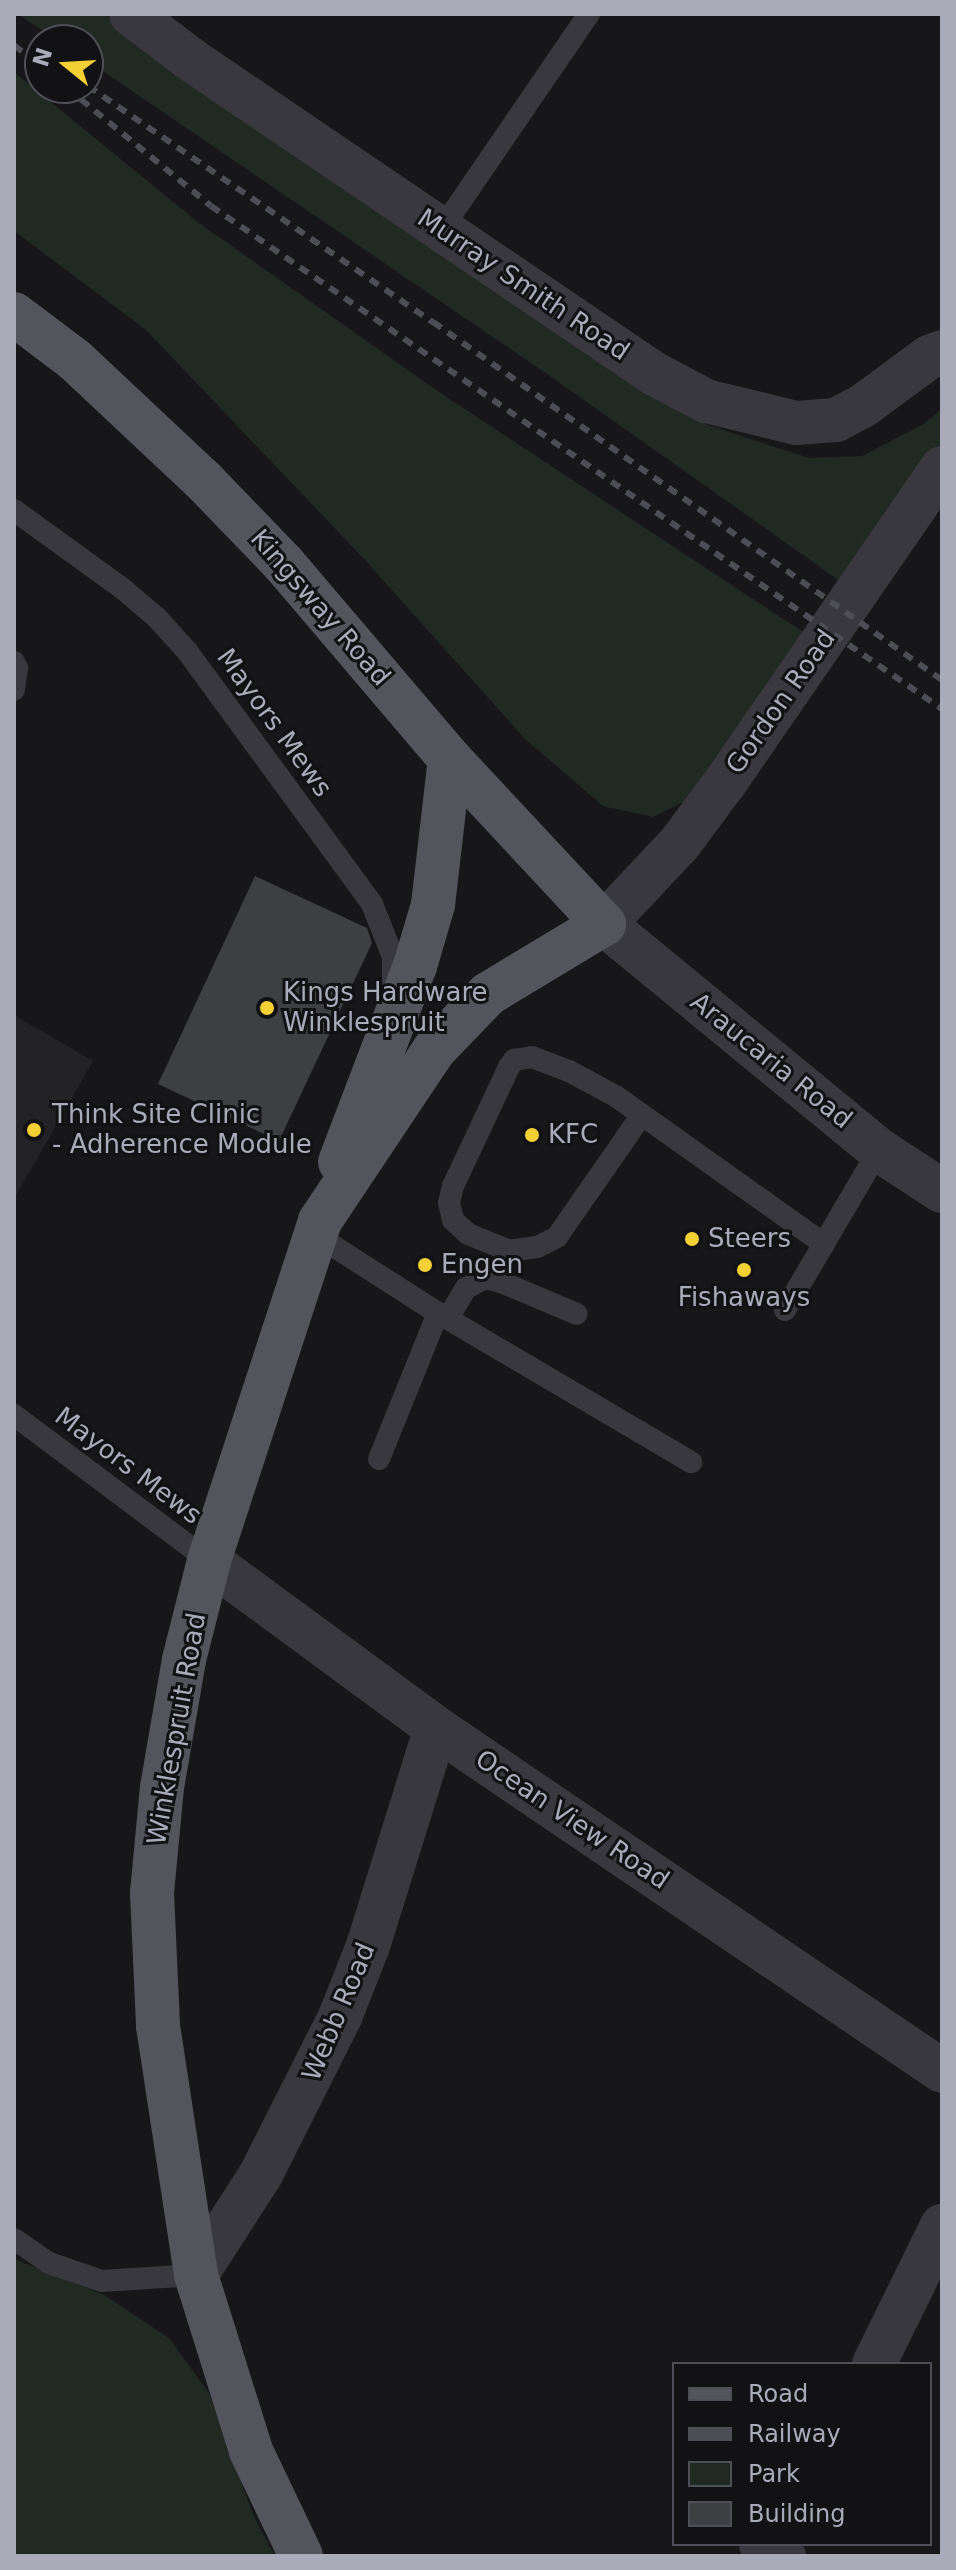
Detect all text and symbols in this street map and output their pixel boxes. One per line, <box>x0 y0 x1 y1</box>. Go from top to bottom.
north arrow <box>24 24 104 104</box>
text: N <box>28 44 57 70</box>
street label: Murray Smith Road <box>411 203 635 367</box>
street label: Kingsway Road <box>244 523 396 693</box>
street label: Gordon Road <box>720 624 842 780</box>
street label: Mayors Mews <box>210 643 338 803</box>
place label: Kings Hardware Winklespruit <box>283 977 488 1038</box>
street label: Araucaria Road <box>684 986 858 1136</box>
marker: Kings Hardware Winklespruit <box>258 999 276 1017</box>
place label: Think Site Clinic - Adherence Module <box>52 1099 312 1160</box>
marker: Think Site Clinic - Adherence Module <box>23 1119 45 1141</box>
place label: KFC <box>548 1119 598 1151</box>
marker: KFC <box>523 1126 541 1144</box>
place label: Steers <box>708 1223 791 1255</box>
marker: Steers <box>683 1230 701 1248</box>
place label: Engen <box>441 1249 523 1281</box>
marker: Engen <box>416 1256 434 1274</box>
marker: Fishaways <box>735 1261 753 1279</box>
place label: Fishaways <box>678 1282 810 1314</box>
street label: Mayors Mews <box>49 1401 207 1531</box>
street label: Winklespruit Road <box>141 1610 213 1848</box>
street label: Ocean View Road <box>469 1744 675 1896</box>
street label: Webb Road <box>296 1938 382 2086</box>
legend <box>672 2362 932 2546</box>
text: Road <box>748 2380 808 2408</box>
text: Railway <box>748 2420 841 2448</box>
text: Park <box>748 2460 800 2488</box>
text: Building <box>748 2500 845 2528</box>

